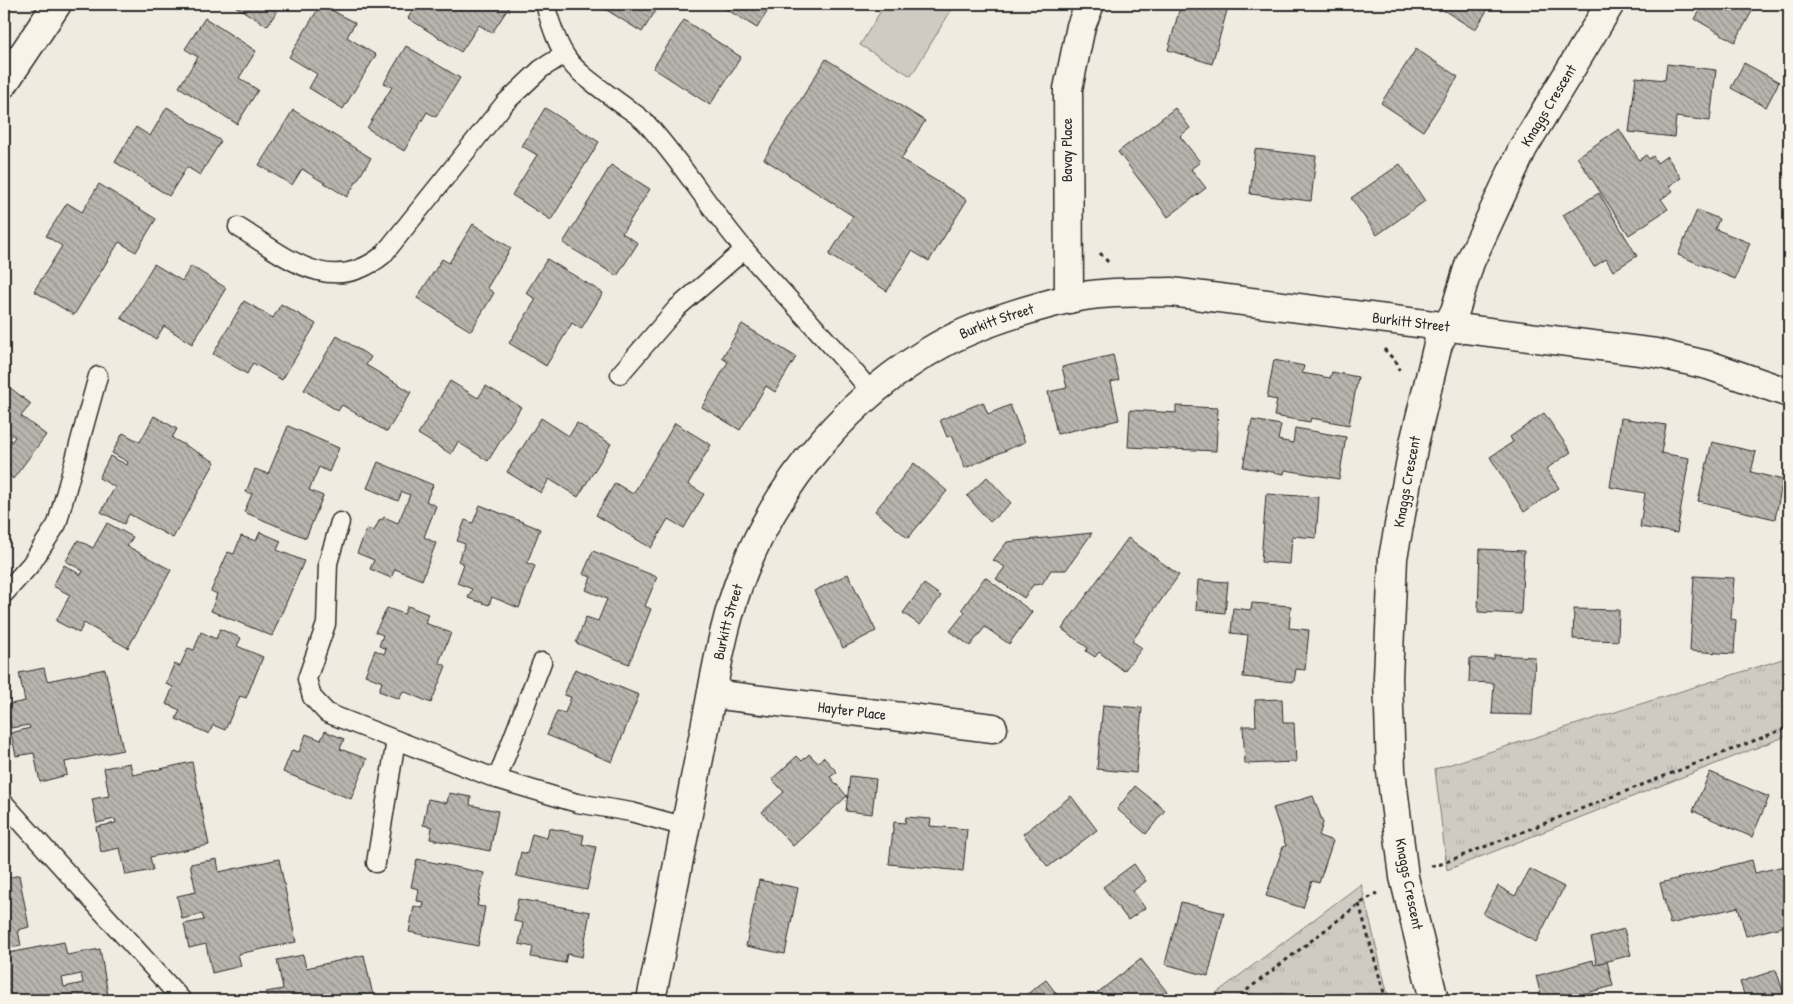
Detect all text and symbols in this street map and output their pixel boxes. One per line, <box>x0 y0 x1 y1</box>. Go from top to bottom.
street label: Knaggs Crescent <box>1515 59 1582 150</box>
street label: Bavay Place <box>1056 118 1077 182</box>
street label: Burkitt Street <box>956 297 1037 344</box>
street label: Burkitt Street <box>1371 306 1452 337</box>
street label: Knaggs Crescent <box>1388 433 1426 529</box>
street label: Burkitt Street <box>708 580 748 662</box>
street label: Hayter Place <box>817 696 887 725</box>
street label: Knaggs Crescent <box>1390 836 1429 932</box>

